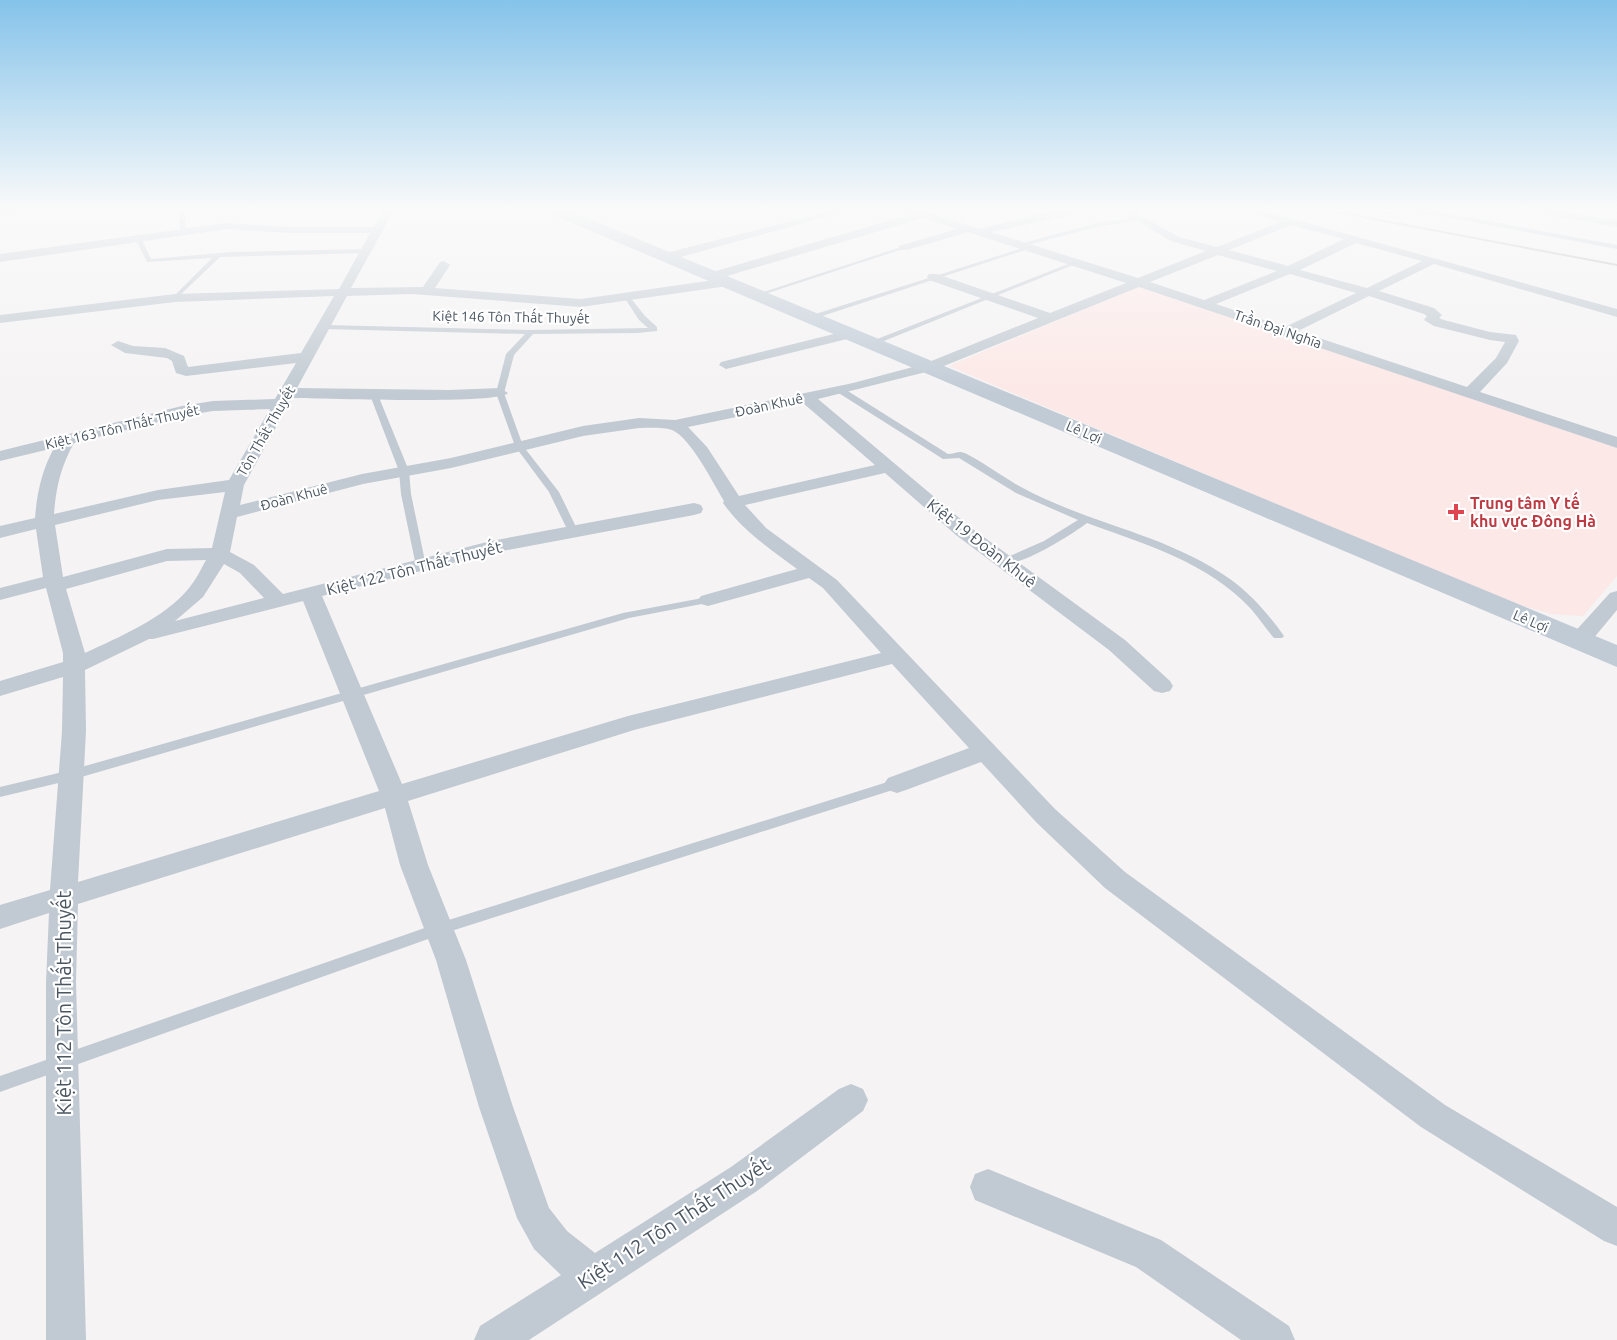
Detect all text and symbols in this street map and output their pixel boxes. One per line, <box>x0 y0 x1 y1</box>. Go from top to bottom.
street label: Trần Đại Nghĩa <box>1232 304 1325 351</box>
street label: Kiệt 146 Tôn Thất Thuyết <box>432 305 590 326</box>
street label: Tôn Thất Thuyết <box>231 381 299 479</box>
street label: Đoàn Khuê <box>734 390 804 420</box>
street label: Kiệt 163 Tôn Thất Thuyết <box>43 399 201 453</box>
street label: Lê Lợi <box>1064 417 1104 447</box>
street label: Đoàn Khuê <box>259 480 329 514</box>
place label: Trung tâm Y tế khu vực Đông Hà <box>1470 491 1596 530</box>
street label: Kiệt 19 Đoàn Khuê <box>924 495 1040 591</box>
marker: Trung tâm Y tế khu vực Đông Hà <box>1447 503 1465 521</box>
street label: Kiệt 122 Tôn Thất Thuyết <box>324 534 504 598</box>
street label: Lê Lợi <box>1511 606 1551 636</box>
street label: Kiệt 112 Tôn Thất Thuyết <box>49 890 75 1115</box>
street label: Kiệt 112 Tôn Thất Thuyết <box>572 1149 774 1293</box>

